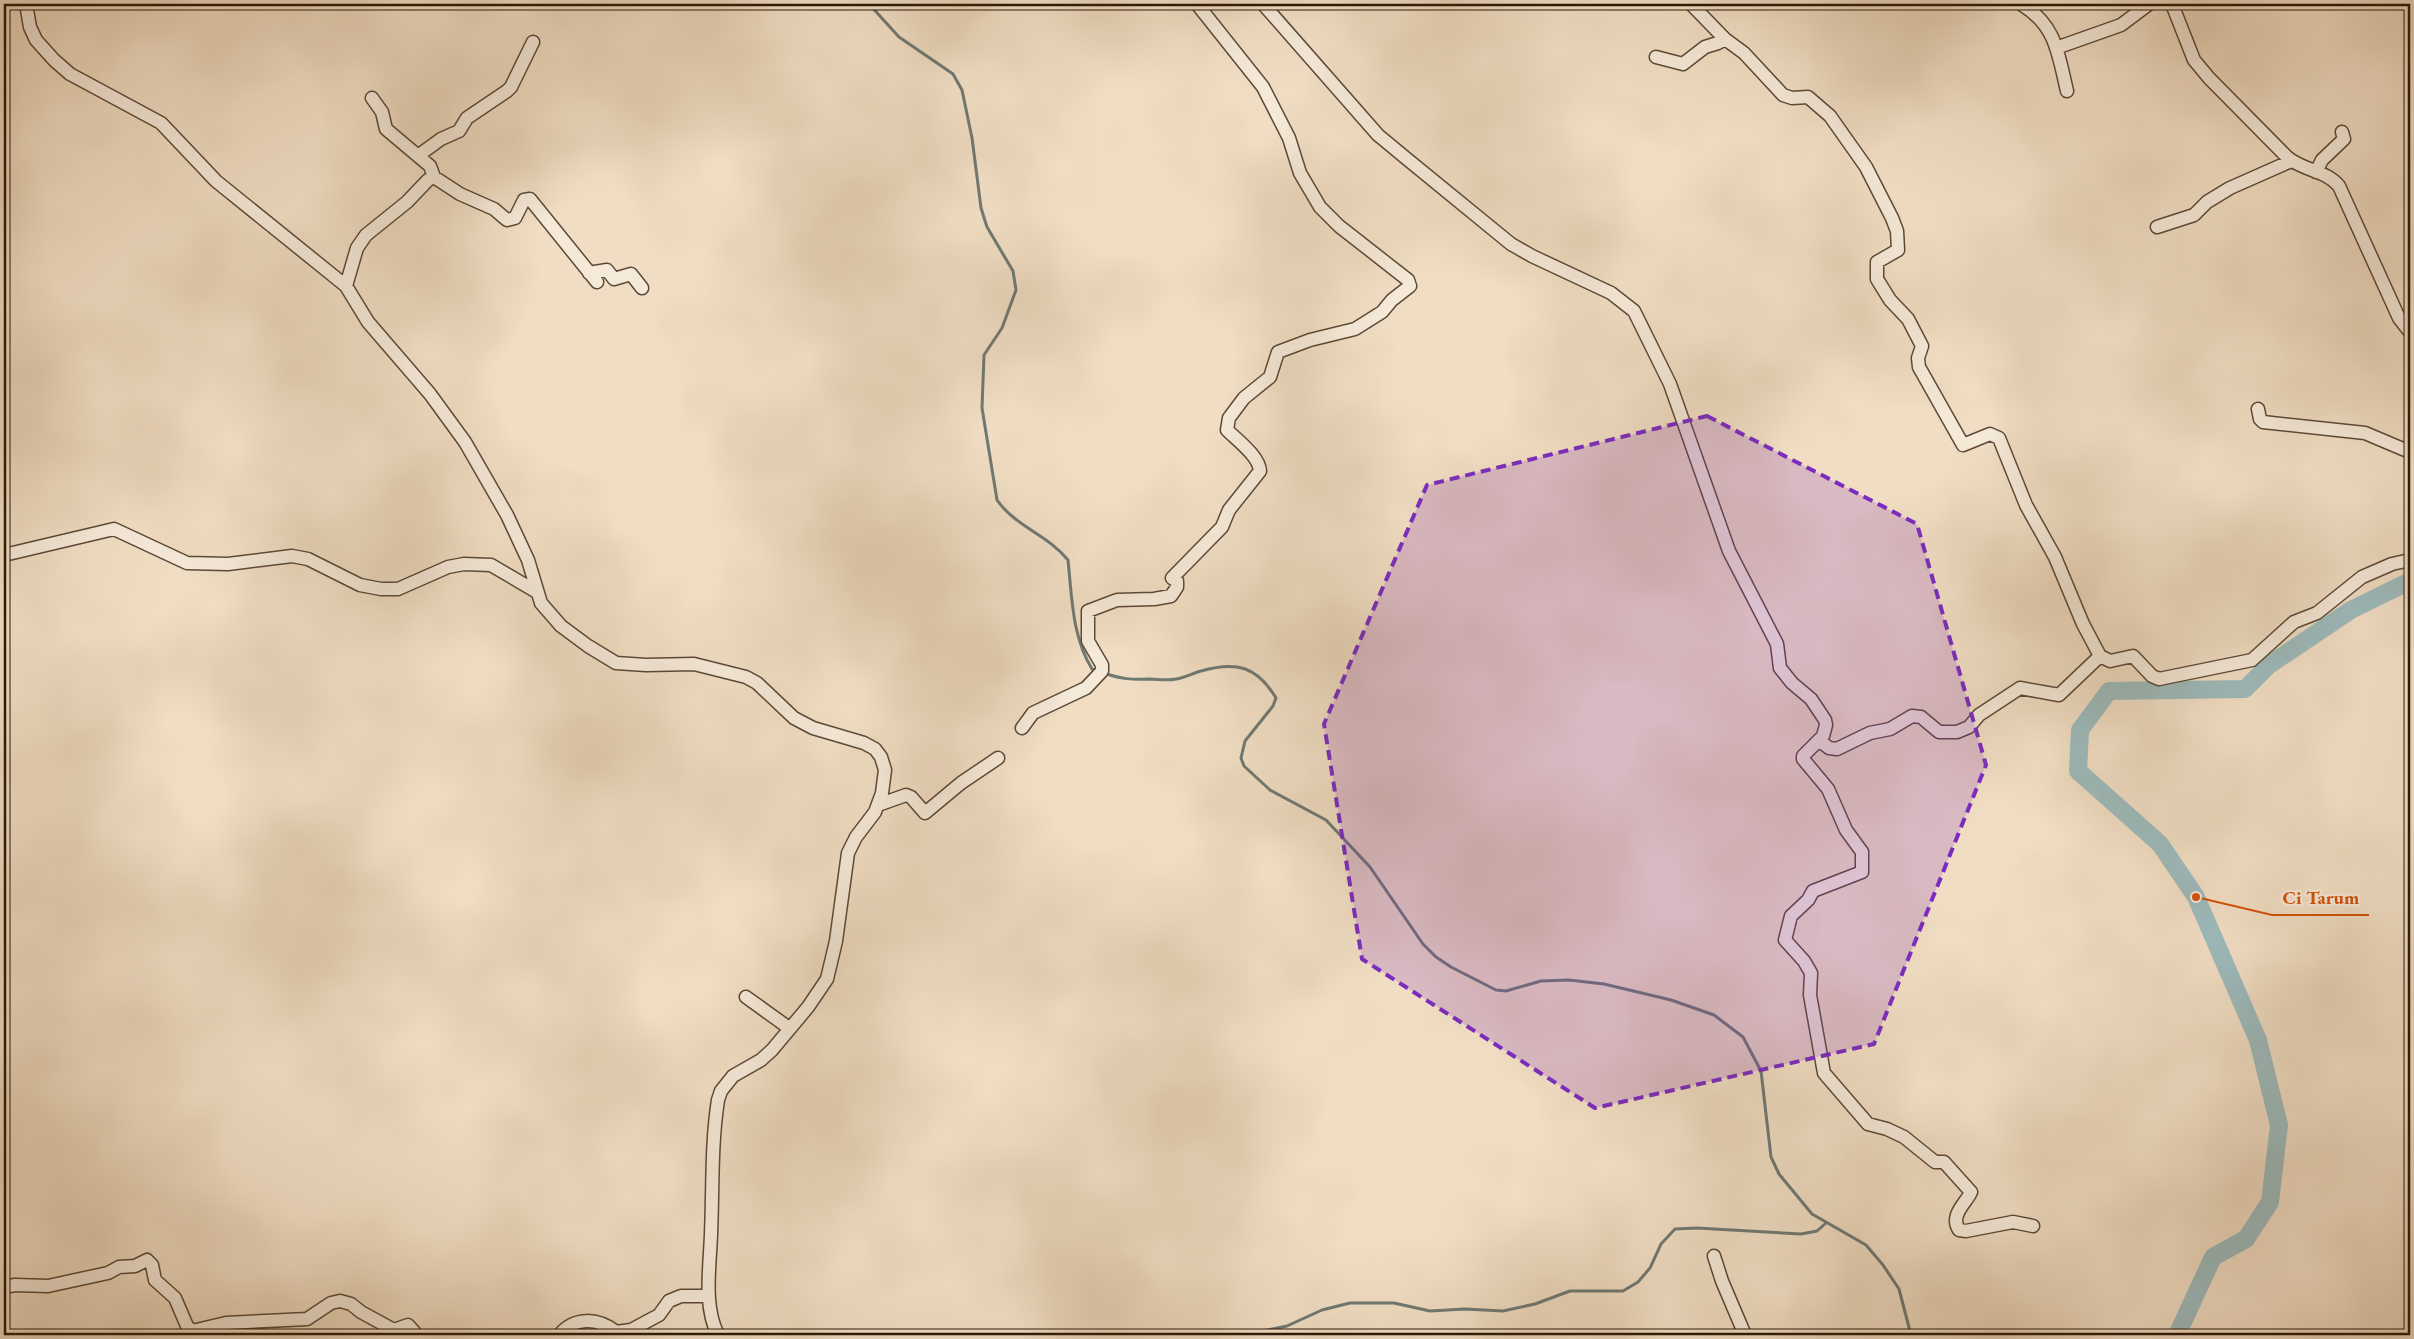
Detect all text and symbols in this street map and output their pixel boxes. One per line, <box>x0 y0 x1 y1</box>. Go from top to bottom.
callout: Ci Tarum <box>2272 881 2369 915</box>
text: Ci Tarum <box>2283 885 2360 910</box>

